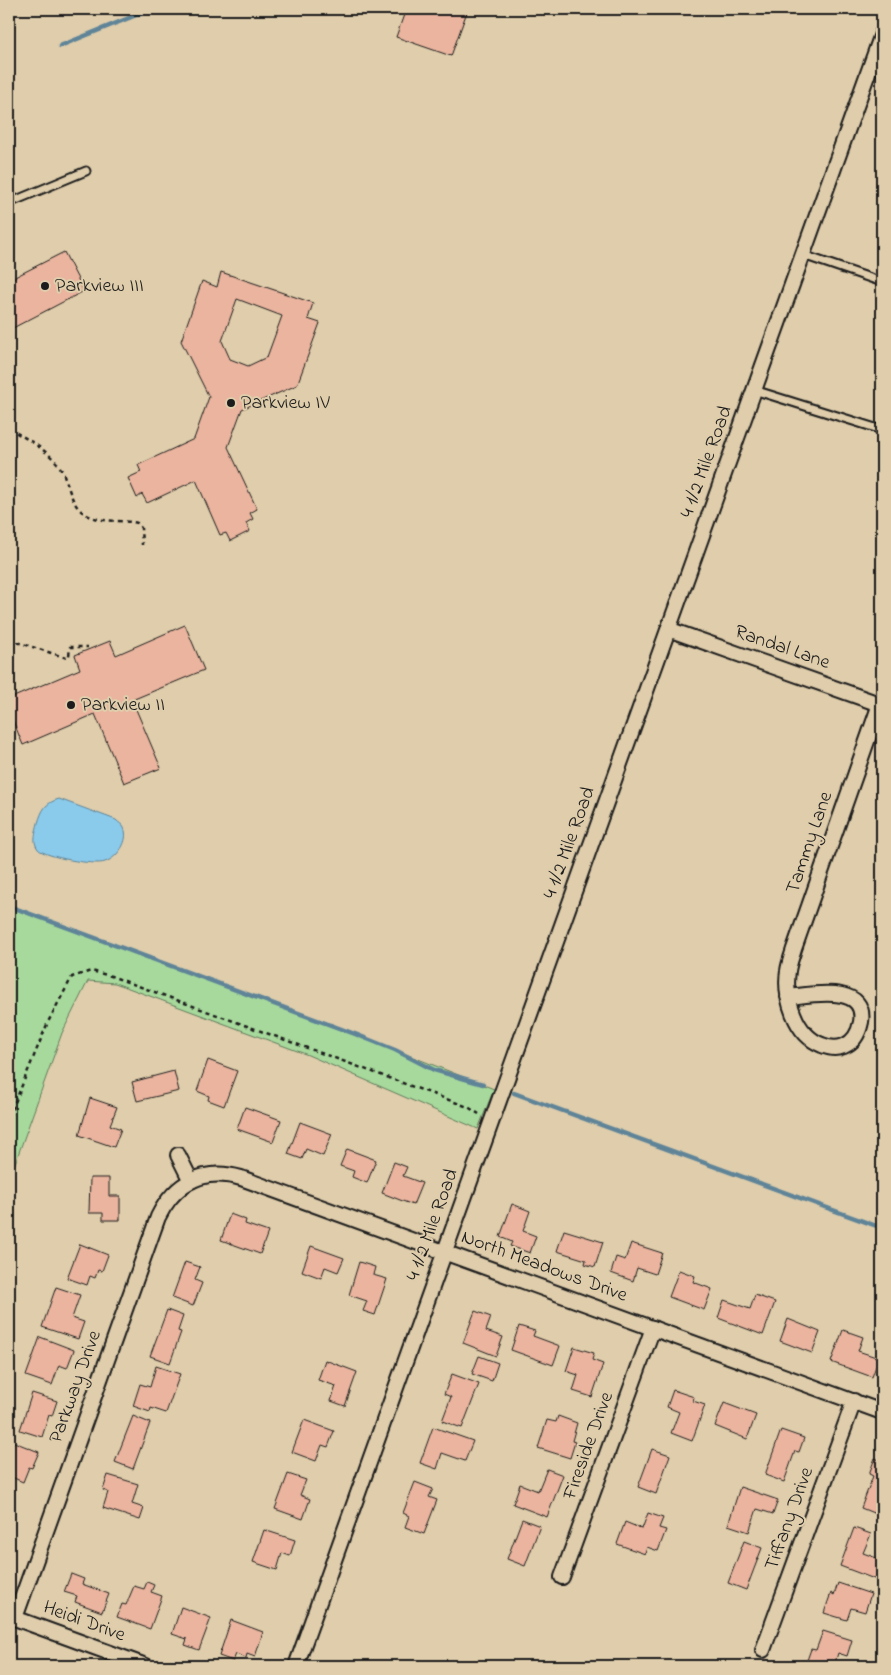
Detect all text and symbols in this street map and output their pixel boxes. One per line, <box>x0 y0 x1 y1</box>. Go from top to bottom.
place label: Parkview III <box>55 272 144 301</box>
marker: Parkview III <box>39 280 51 292</box>
place label: Parkview IV <box>241 389 330 418</box>
marker: Parkview IV <box>225 397 237 409</box>
street label: 4 1/2 Mile Road <box>673 402 741 522</box>
street label: Randal Lane <box>730 618 834 678</box>
place label: Parkview II <box>81 691 165 720</box>
marker: Parkview II <box>65 699 77 711</box>
street label: 4 1/2 Mile Road <box>536 783 604 903</box>
street label: Tammy Lane <box>779 788 841 898</box>
street label: 4 1/2 Mile Road <box>399 1165 467 1285</box>
street label: North Meadows Drive <box>457 1223 631 1311</box>
street label: Parkway Drive <box>42 1327 110 1447</box>
street label: Fireside Drive <box>556 1388 622 1505</box>
street label: Tiffany Drive <box>758 1463 822 1575</box>
street label: Heidi Drive <box>39 1594 129 1650</box>

